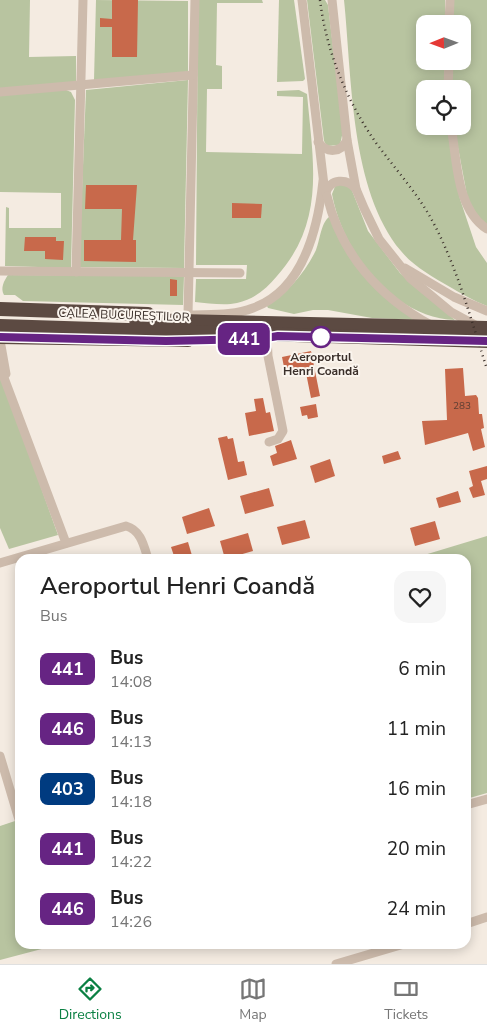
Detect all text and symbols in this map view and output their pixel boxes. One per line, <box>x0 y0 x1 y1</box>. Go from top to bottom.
north arrow <box>416 15 471 70</box>
map controls <box>416 15 471 135</box>
button: locate <box>416 80 471 135</box>
street label: CALEA BUCUREȘTILOR <box>58 305 190 325</box>
line badge: 441 <box>215 323 273 355</box>
marker: Aeroportul Henri Coandă <box>310 326 332 348</box>
text: 441 <box>228 327 260 351</box>
place label: Aeroportul Henri Coandă <box>283 349 359 379</box>
house number: 283 <box>453 399 471 413</box>
text: Aeroportul Henri Coandă <box>40 570 315 602</box>
button: heart <box>394 571 446 623</box>
text: Bus <box>40 605 68 627</box>
text: Bus <box>110 645 143 671</box>
text: 6 min <box>398 656 446 682</box>
text: 441 <box>51 657 84 681</box>
text: 14:08 <box>110 671 152 693</box>
text: Bus <box>110 705 143 731</box>
text: 11 min <box>387 716 446 742</box>
text: 446 <box>51 717 84 741</box>
text: 14:13 <box>110 731 152 753</box>
text: Bus <box>110 765 143 791</box>
text: 16 min <box>387 776 446 802</box>
text: 403 <box>51 777 84 801</box>
text: 14:18 <box>110 791 152 813</box>
text: Bus <box>110 825 143 851</box>
text: 20 min <box>387 836 446 862</box>
text: 441 <box>51 837 84 861</box>
text: 14:22 <box>110 851 152 873</box>
text: Bus <box>110 885 143 911</box>
text: 24 min <box>387 896 446 922</box>
text: 446 <box>51 897 84 921</box>
text: 14:26 <box>110 911 152 933</box>
tab: Directions <box>59 975 122 1024</box>
tab: Map <box>239 975 267 1024</box>
tab: Tickets <box>384 975 428 1024</box>

